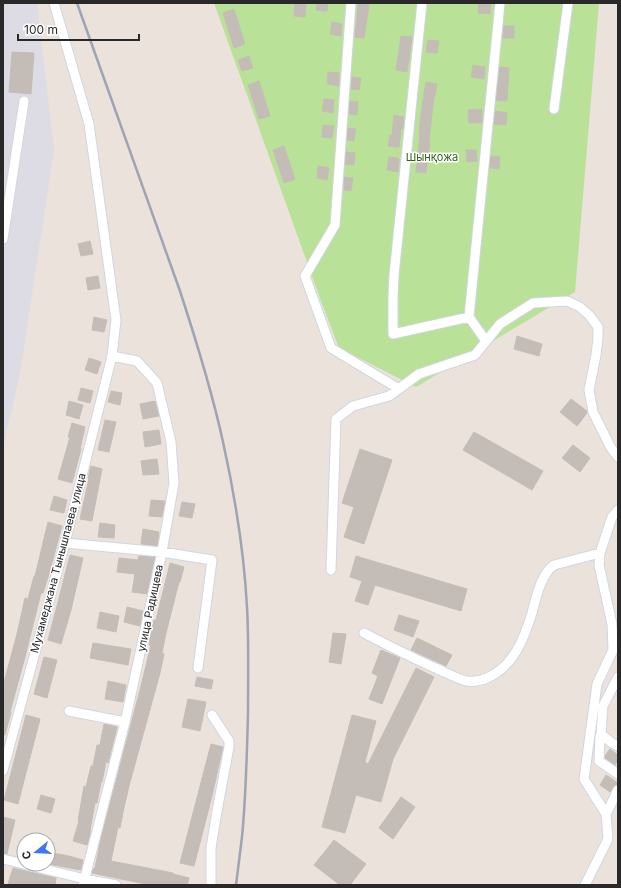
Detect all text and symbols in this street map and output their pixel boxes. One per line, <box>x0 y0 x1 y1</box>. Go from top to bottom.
scale bar <box>18 16 139 42</box>
text: 100 m <box>24 22 58 37</box>
park label: Шынқожа <box>406 150 458 164</box>
street label: Мухамеджана Тынышпаева улица <box>27 472 89 654</box>
street label: улица Радищева <box>134 563 166 653</box>
north arrow <box>16 832 56 872</box>
text: С <box>19 849 34 861</box>

